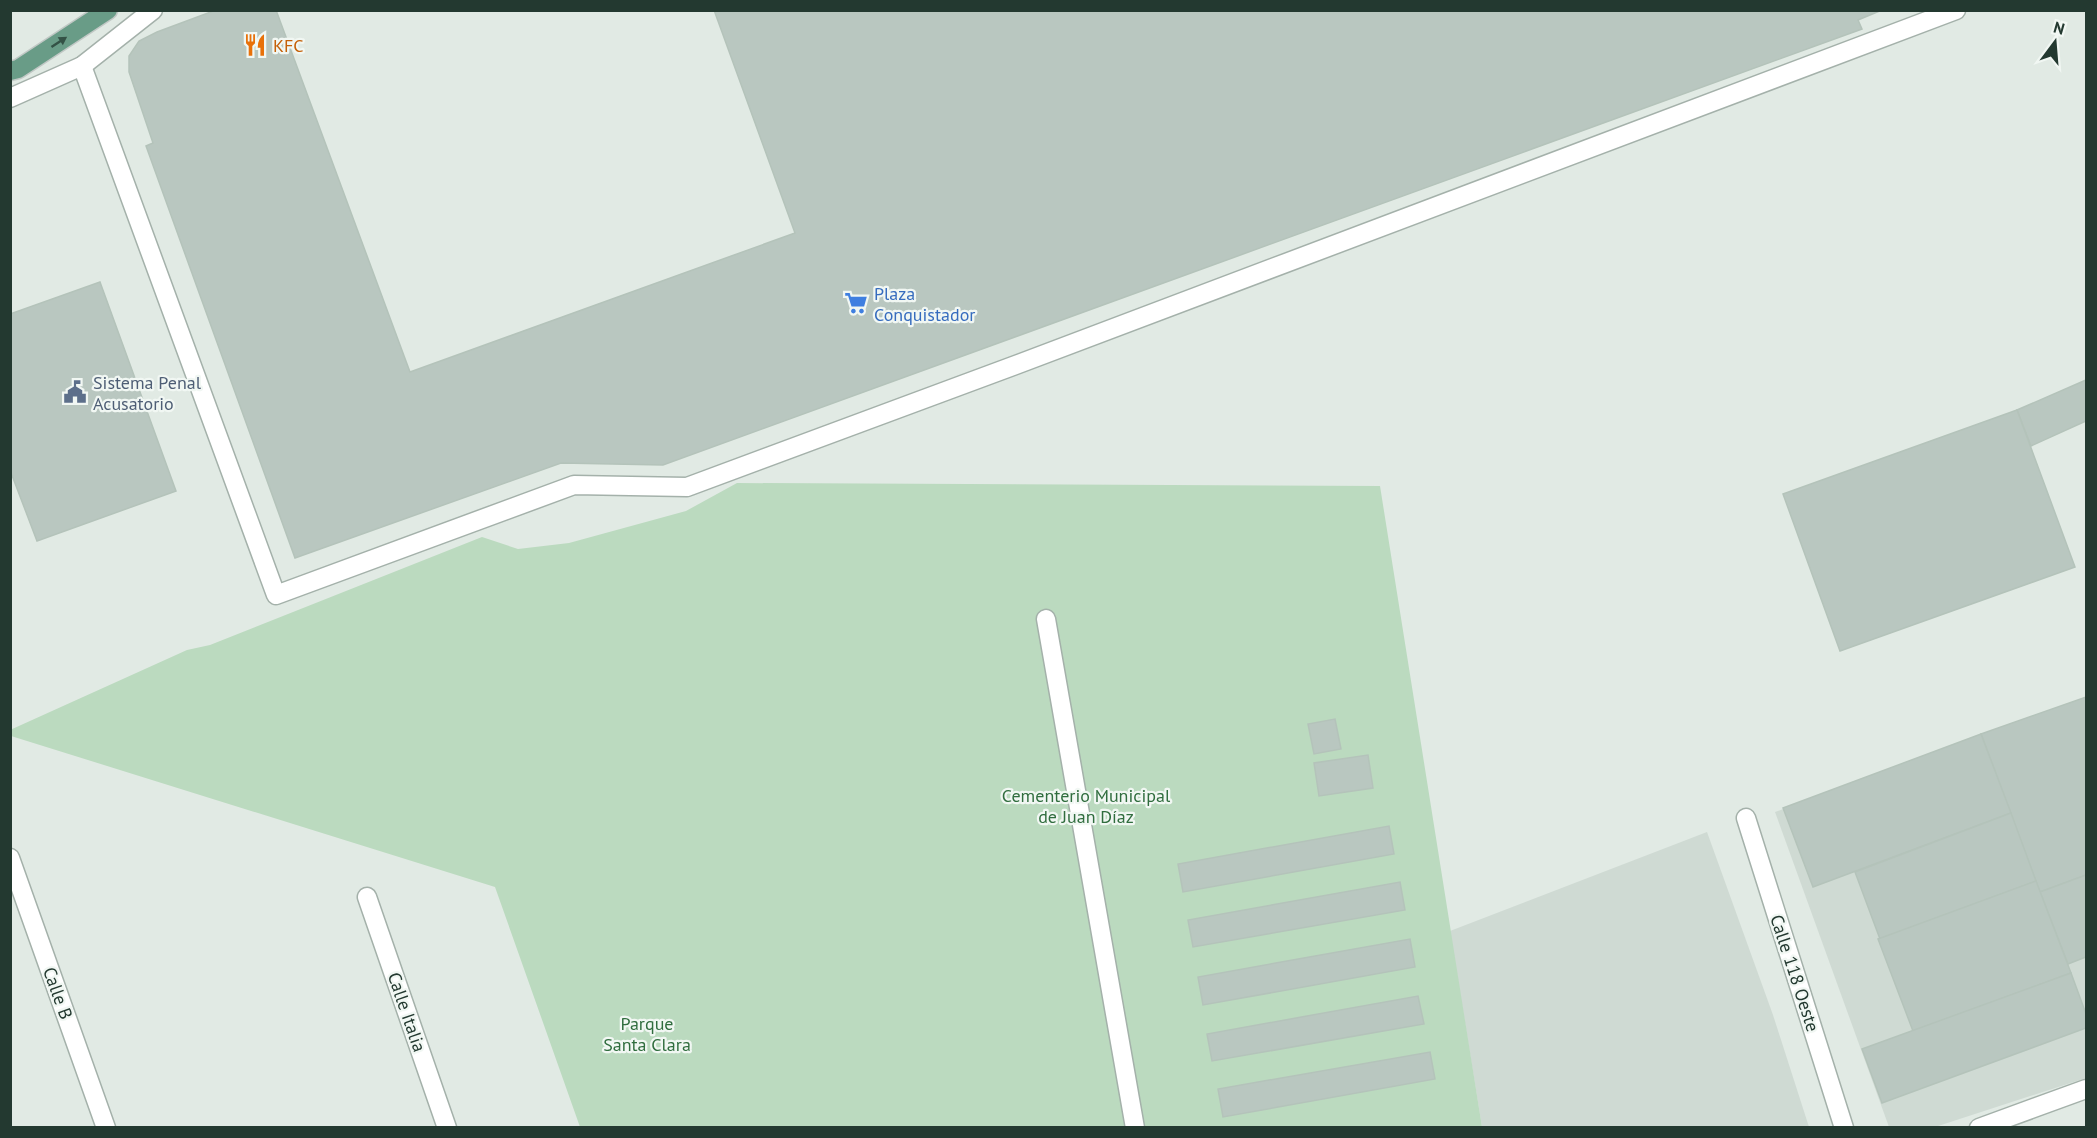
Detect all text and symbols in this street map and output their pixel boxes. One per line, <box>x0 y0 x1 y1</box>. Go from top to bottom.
north arrow <box>2025 12 2085 72</box>
text: N <box>2051 17 2067 39</box>
restaurant icon: KFC <box>242 32 268 58</box>
place label: KFC <box>273 34 304 57</box>
one-way arrow <box>51 36 67 48</box>
place label: Plaza Conquistador <box>874 282 975 326</box>
supermarket icon: Plaza Conquistador <box>843 290 869 316</box>
place label: Sistema Penal Acusatorio <box>93 371 202 415</box>
public building icon: Sistema Penal Acusatorio <box>62 379 88 405</box>
park label: Cementerio Municipal de Juan Díaz <box>1002 784 1171 828</box>
street label: Calle 118 Oeste <box>1765 912 1825 1034</box>
street label: Calle B <box>38 964 78 1022</box>
street label: Calle Italia <box>383 969 431 1055</box>
park label: Parque Santa Clara <box>603 1012 691 1056</box>

